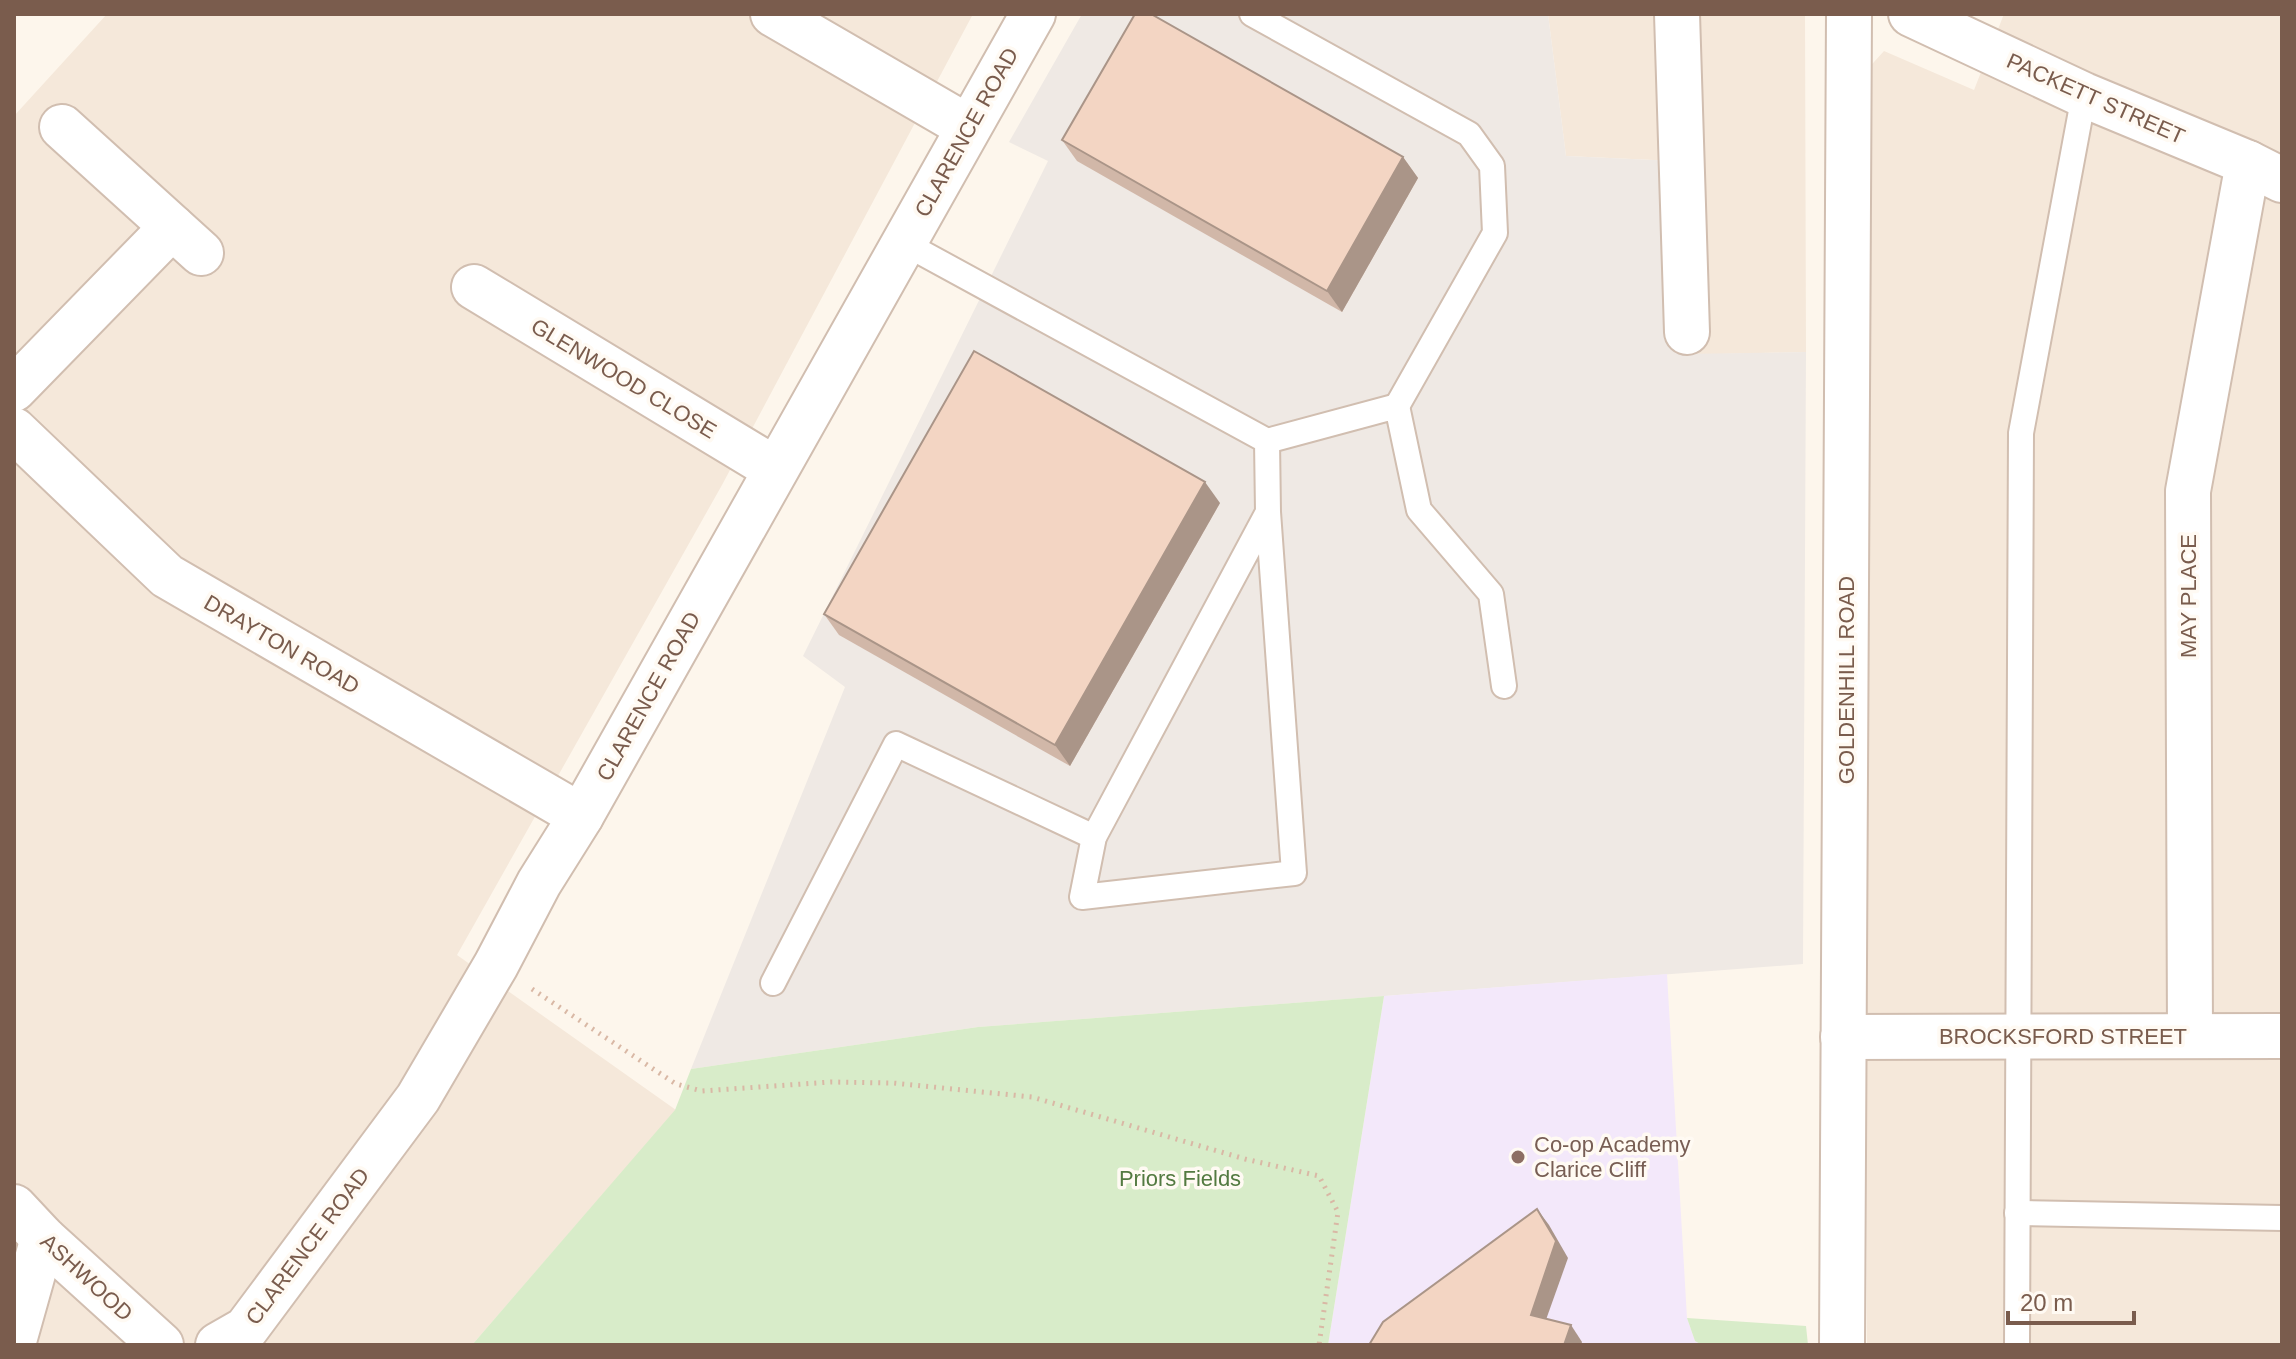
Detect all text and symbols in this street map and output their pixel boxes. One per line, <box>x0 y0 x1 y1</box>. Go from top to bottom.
street label: CLARENCE ROAD <box>910 43 1023 221</box>
street label: PACKETT STREET <box>2003 48 2189 149</box>
street label: GLENWOOD CLOSE <box>527 313 721 444</box>
street label: MAY PLACE <box>2176 534 2201 658</box>
street label: GOLDENHILL ROAD <box>1834 576 1859 784</box>
street label: DRAYTON ROAD <box>200 590 364 699</box>
street label: CLARENCE ROAD <box>592 607 705 785</box>
street label: BROCKSFORD STREET <box>1939 1024 2187 1049</box>
place label: Co-op Academy Clarice Cliff <box>1534 1132 1691 1182</box>
marker: Co-op Academy Clarice Cliff <box>1509 1148 1527 1166</box>
street label: CLARENCE ROAD <box>240 1163 374 1329</box>
park label: Priors Fields <box>1119 1166 1241 1191</box>
street label: ASHWOOD <box>36 1229 138 1326</box>
scale bar <box>2008 1275 2134 1325</box>
text: 20 m <box>2020 1289 2073 1316</box>

